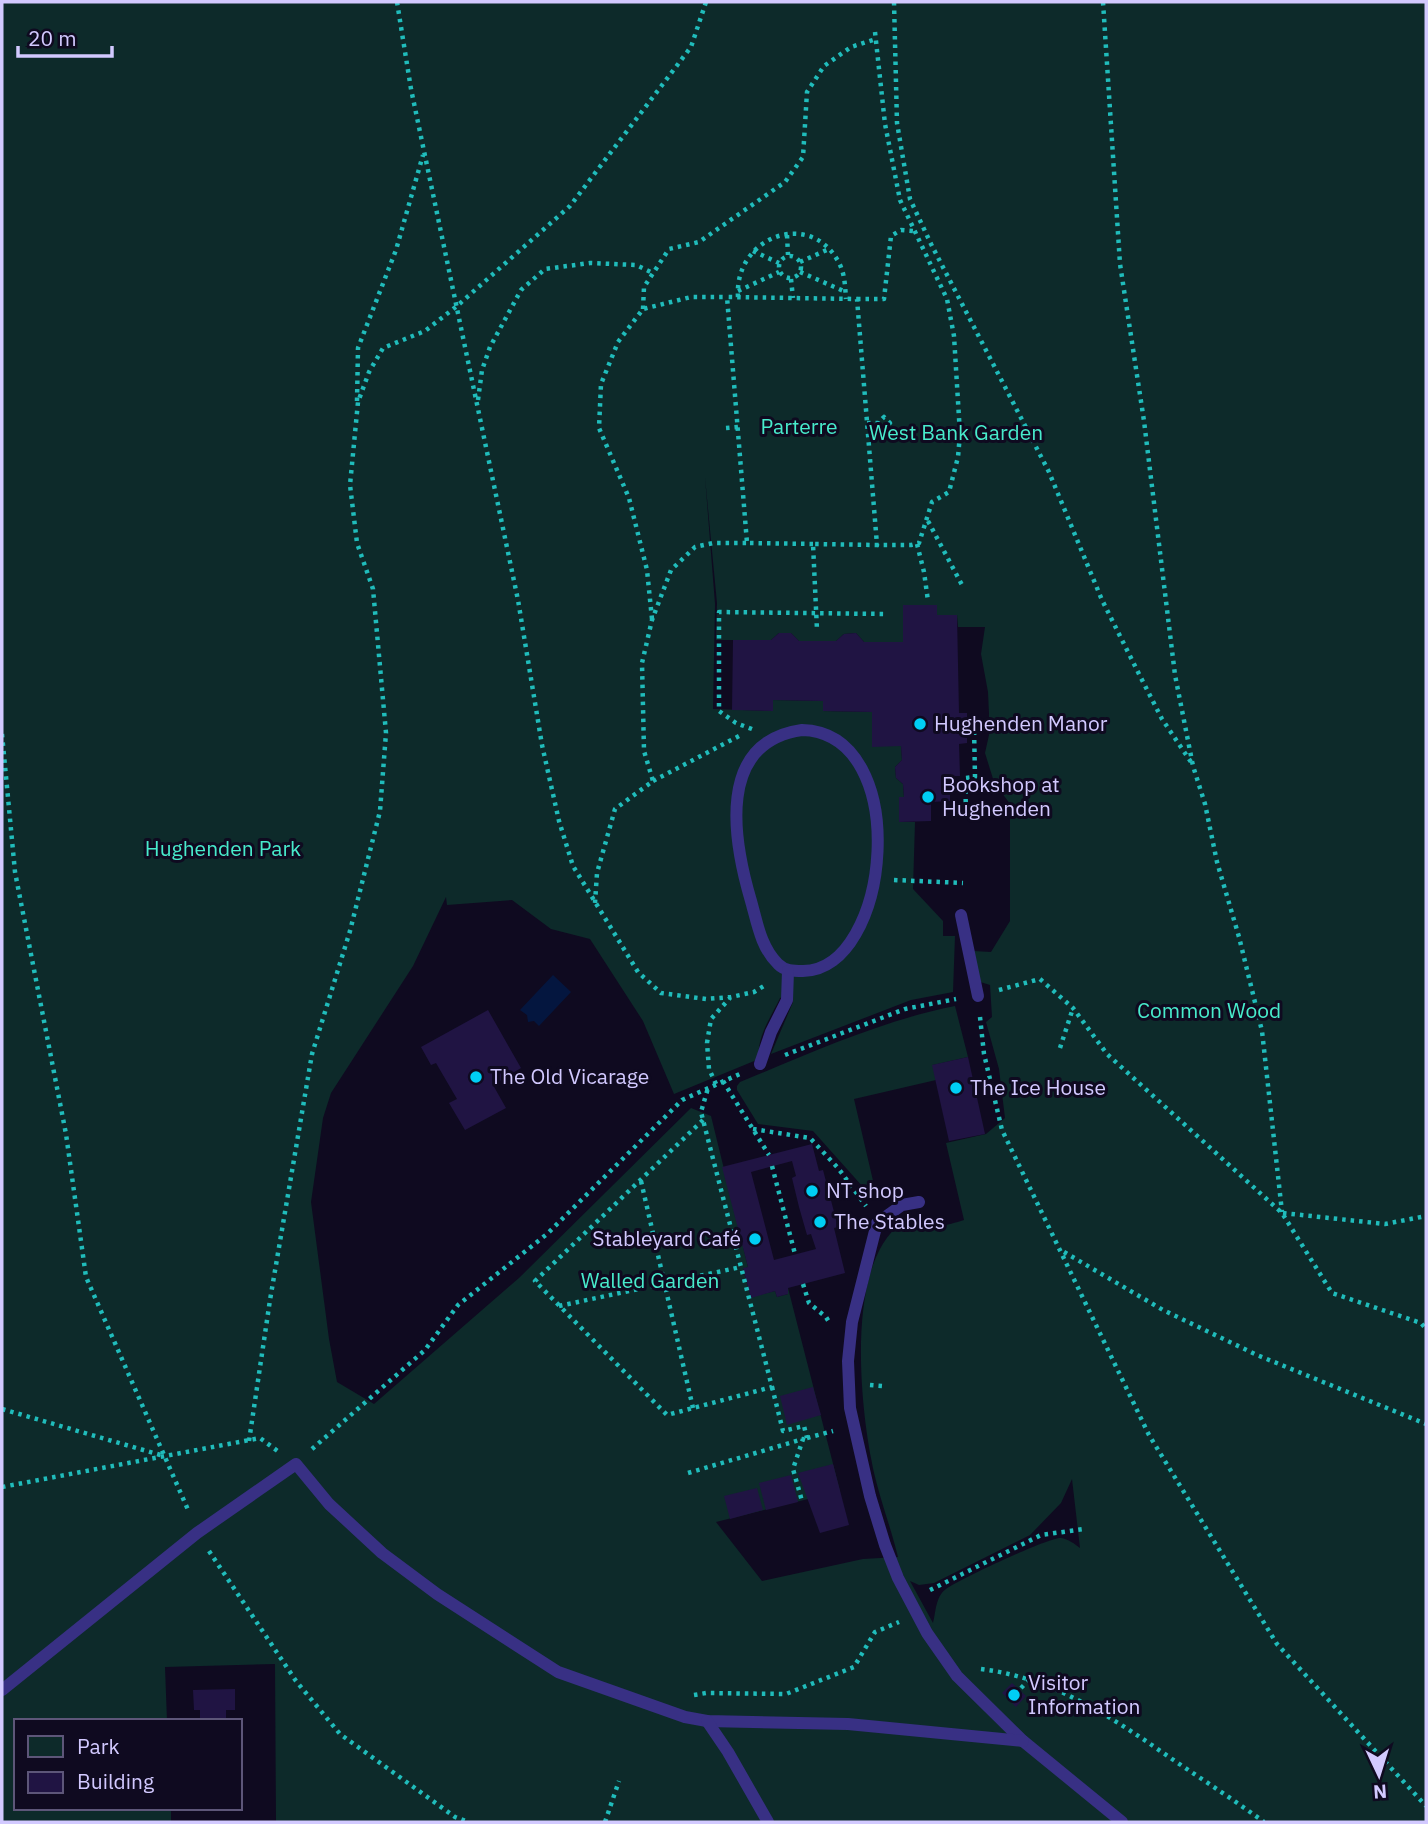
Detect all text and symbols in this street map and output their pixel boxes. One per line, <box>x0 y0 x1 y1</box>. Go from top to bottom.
scale bar <box>18 14 112 58</box>
text: 20 m <box>28 24 77 52</box>
park label: Parterre <box>760 412 838 440</box>
park label: West Bank Garden <box>869 418 1043 446</box>
place label: Hughenden Manor <box>934 709 1108 737</box>
marker: Hughenden Manor <box>912 716 928 732</box>
place label: Bookshop at Hughenden <box>942 770 1060 822</box>
marker: Bookshop at Hughenden <box>920 789 936 805</box>
park label: Hughenden Park <box>145 834 301 862</box>
park label: Common Wood <box>1137 996 1281 1024</box>
place label: The Old Vicarage <box>490 1062 649 1090</box>
marker: The Old Vicarage <box>468 1069 484 1085</box>
place label: The Ice House <box>970 1073 1106 1101</box>
marker: The Ice House <box>948 1080 964 1096</box>
place label: NT shop <box>826 1176 904 1204</box>
marker: NT shop <box>804 1183 820 1199</box>
place label: The Stables <box>834 1207 945 1235</box>
marker: The Stables <box>812 1214 828 1230</box>
place label: Stableyard Café <box>592 1224 741 1252</box>
marker: Stableyard Café <box>747 1231 763 1247</box>
park label: Walled Garden <box>581 1266 719 1294</box>
place label: Visitor Information <box>1028 1668 1140 1720</box>
marker: Visitor Information <box>1006 1687 1022 1703</box>
legend <box>14 1719 242 1810</box>
text: Park <box>77 1732 120 1760</box>
north arrow <box>1344 1740 1414 1810</box>
text: Building <box>77 1767 154 1795</box>
text: N <box>1372 1780 1388 1804</box>

